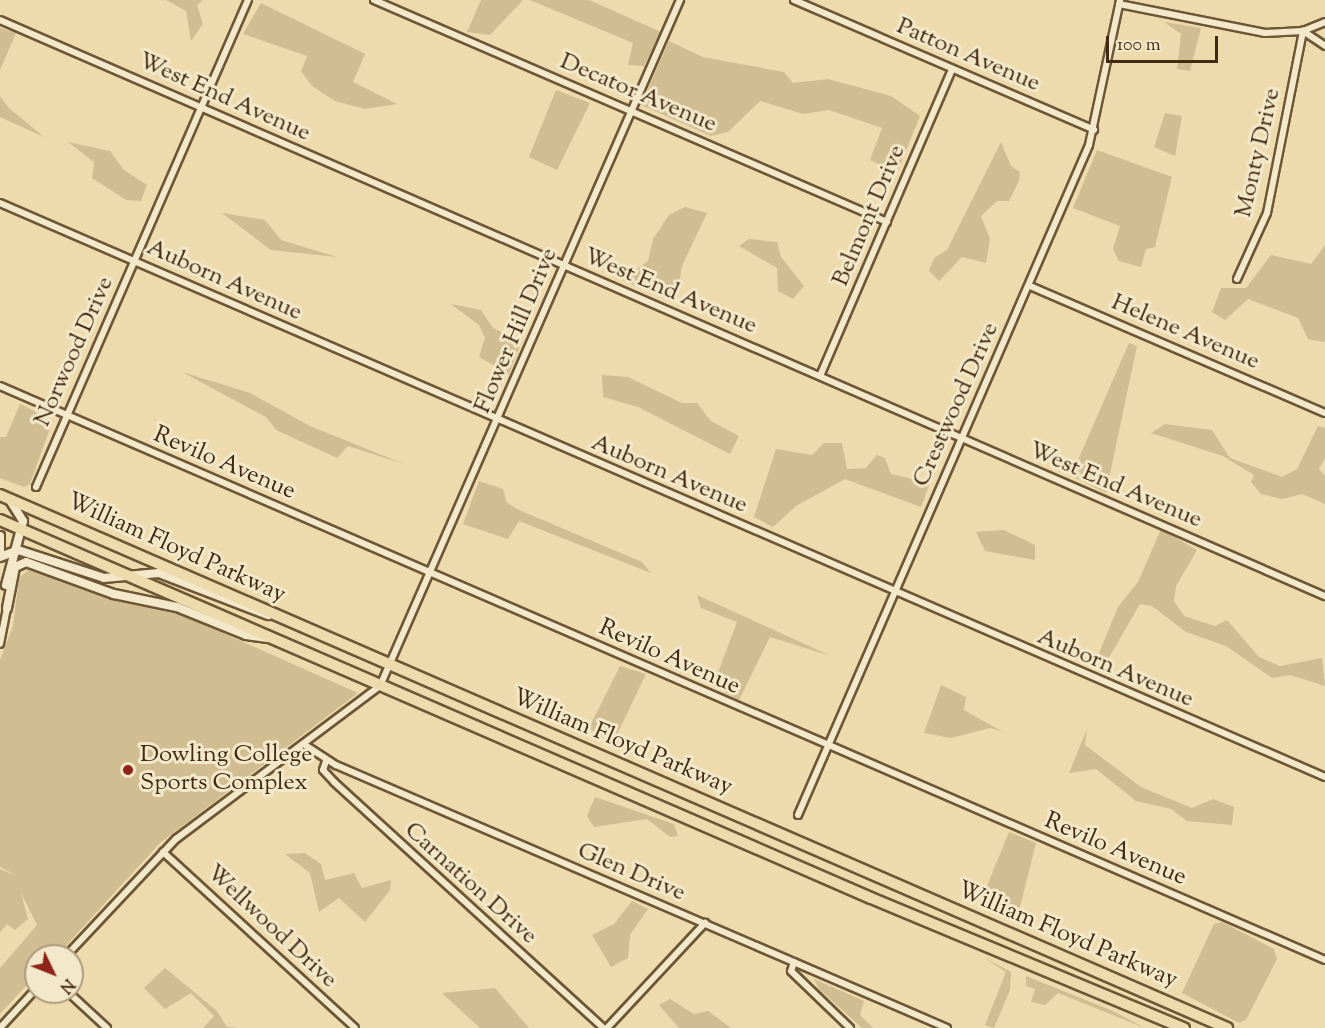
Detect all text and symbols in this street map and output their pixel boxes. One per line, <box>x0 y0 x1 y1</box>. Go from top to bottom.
street label: Patton Avenue <box>892 13 1044 99</box>
scale bar <box>1109 24 1222 62</box>
text: 100 m <box>1117 33 1161 59</box>
street label: West End Avenue <box>133 47 315 149</box>
street label: Decator Avenue <box>555 48 721 140</box>
street label: Monty Drive <box>1230 86 1288 220</box>
street label: Belmont Drive <box>827 141 913 291</box>
street label: Auborn Avenue <box>142 234 306 328</box>
street label: West End Avenue <box>579 242 761 342</box>
street label: Flower Hill Drive <box>469 244 565 418</box>
street label: Norwood Drive <box>29 273 121 431</box>
street label: Helene Avenue <box>1107 289 1263 377</box>
street label: Crestwood Drive <box>908 318 1006 492</box>
street label: Revilo Avenue <box>149 421 299 507</box>
street label: Auborn Avenue <box>587 429 751 521</box>
street label: West End Avenue <box>1024 436 1206 536</box>
street label: William Floyd Parkway <box>62 488 290 610</box>
street label: Revilo Avenue <box>594 614 744 702</box>
street label: Auborn Avenue <box>1033 623 1197 715</box>
street label: William Floyd Parkway <box>507 683 737 803</box>
place label: Dowling College Sports Complex <box>140 742 312 798</box>
marker: Dowling College Sports Complex <box>121 763 135 777</box>
street label: Revilo Avenue <box>1040 807 1190 893</box>
street label: Carnation Drive <box>398 817 542 951</box>
street label: Glen Drive <box>573 837 689 909</box>
street label: Wellwood Drive <box>200 859 342 995</box>
street label: William Floyd Parkway <box>952 876 1182 996</box>
north arrow <box>24 944 84 1004</box>
text: N <box>53 973 79 998</box>

